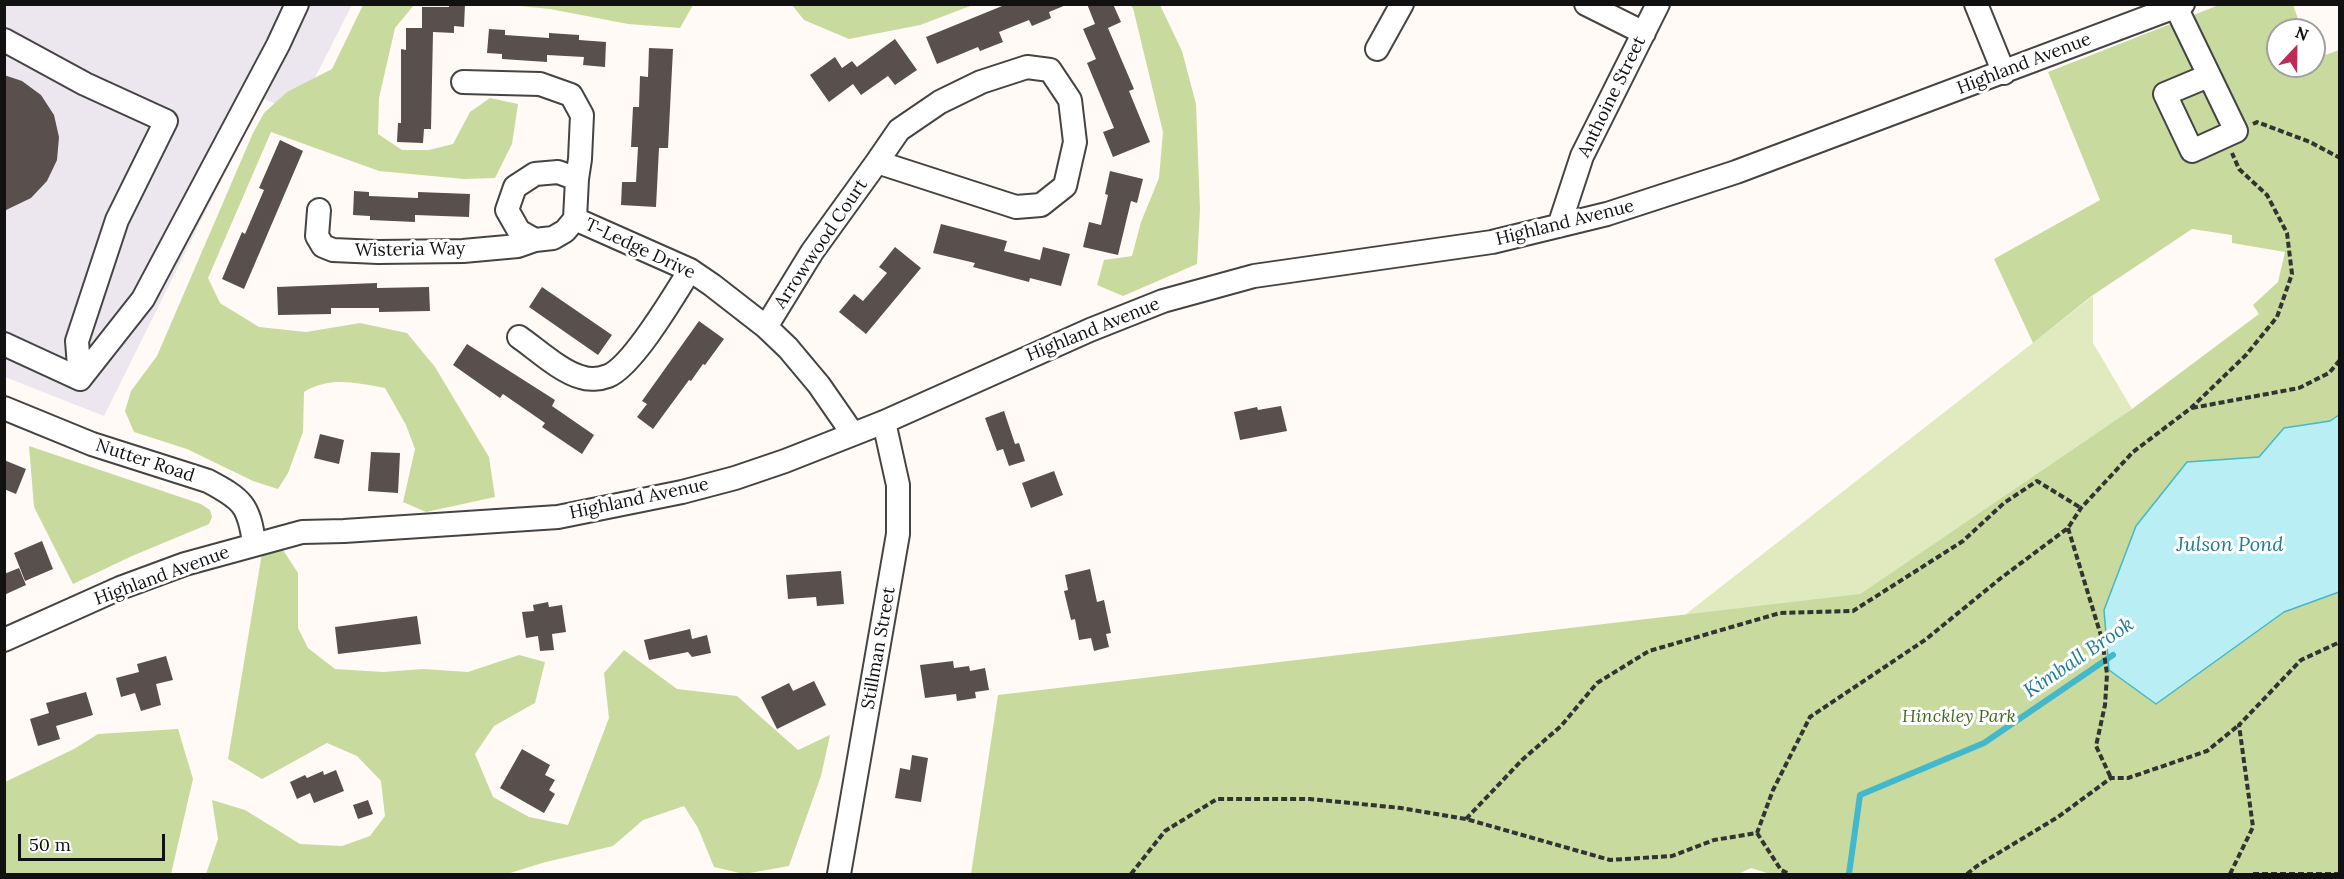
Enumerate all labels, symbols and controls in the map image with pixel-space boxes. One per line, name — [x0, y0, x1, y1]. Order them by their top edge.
north arrow — [2266, 18, 2326, 78]
text: N — [2293, 22, 2311, 45]
street label: Highland Avenue — [1954, 29, 2094, 99]
street label: Anthoine Street — [1573, 33, 1651, 161]
street label: Arrowwood Court — [770, 175, 872, 313]
street label: Highland Avenue — [1494, 195, 1636, 251]
street label: T-Ledge Drive — [581, 214, 699, 284]
street label: Wisteria Way — [355, 238, 465, 262]
street label: Highland Avenue — [1023, 293, 1163, 367]
street label: Nutter Road — [93, 435, 197, 487]
street label: Highland Avenue — [567, 474, 711, 524]
water label: Julson Pond — [2177, 533, 2283, 557]
street label: Highland Avenue — [92, 542, 232, 610]
street label: Stillman Street — [858, 585, 900, 711]
water label: Kimball Brook — [2020, 612, 2138, 704]
park label: Hinckley Park — [1902, 706, 2016, 728]
scale bar — [21, 822, 168, 860]
text: 50 m — [29, 833, 71, 856]

